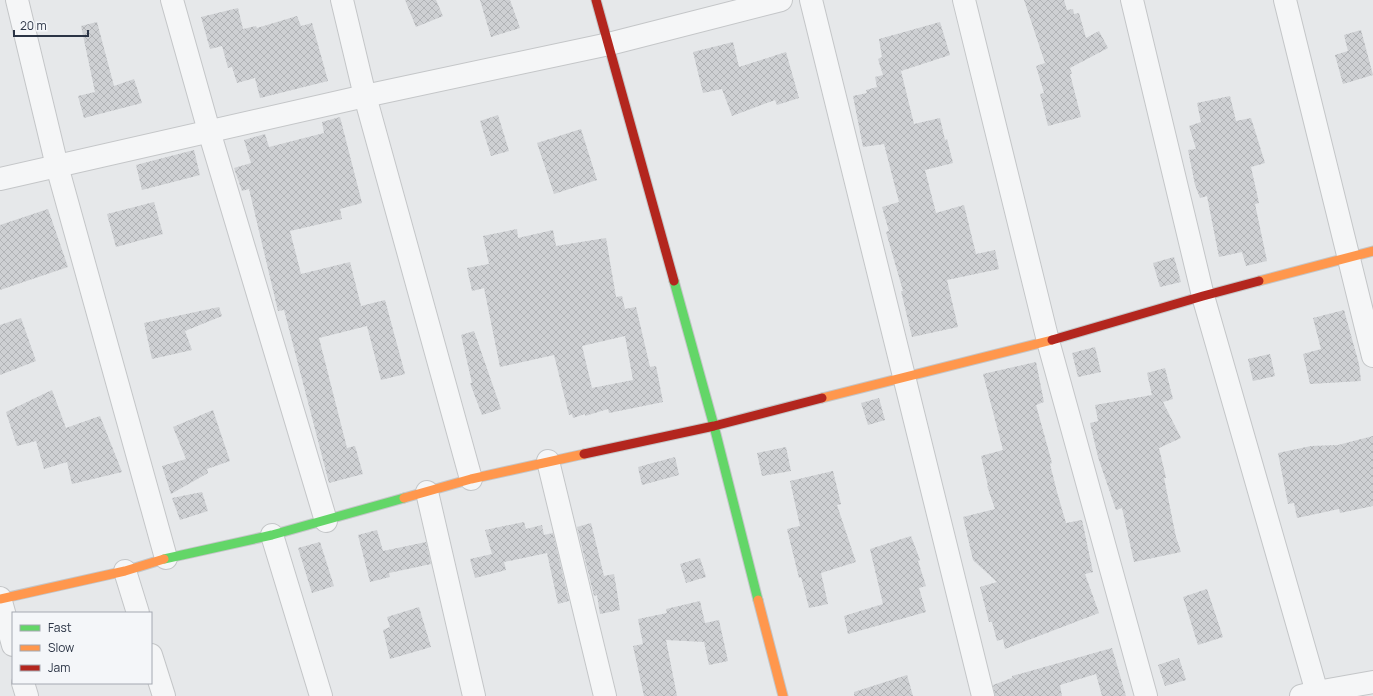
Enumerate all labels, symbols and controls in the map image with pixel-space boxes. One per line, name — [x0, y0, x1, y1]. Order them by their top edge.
scale bar — [14, 12, 88, 38]
text: 20 m — [20, 17, 47, 34]
legend — [12, 612, 152, 684]
text: Fast — [48, 619, 72, 636]
text: Slow — [48, 639, 74, 656]
text: Jam — [48, 659, 70, 676]

